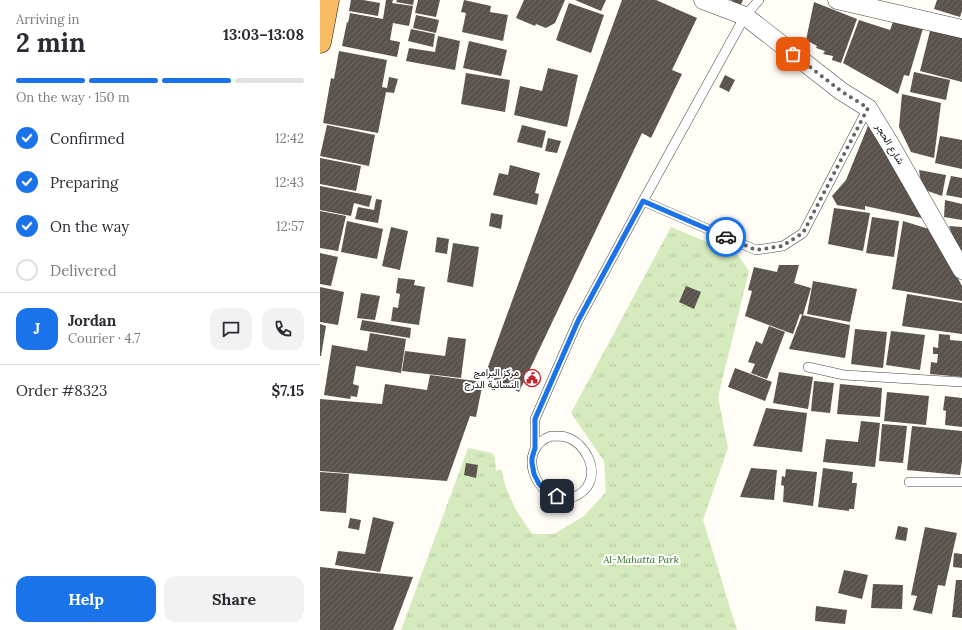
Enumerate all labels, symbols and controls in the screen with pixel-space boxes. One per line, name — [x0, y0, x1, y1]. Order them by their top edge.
text: Arriving in — [16, 11, 79, 28]
text: 13:03–13:08 — [223, 25, 304, 44]
text: 2 min — [16, 26, 86, 59]
pin — [776, 37, 810, 71]
icon: bag — [782, 43, 804, 65]
text: On the way · 150 m — [16, 89, 130, 106]
street label: شارع الحجر — [872, 120, 907, 167]
icon: check — [16, 127, 38, 149]
text: Confirmed — [50, 129, 125, 148]
text: 12:42 — [275, 130, 304, 147]
icon: check — [16, 171, 38, 193]
text: Preparing — [50, 173, 118, 192]
text: 12:43 — [275, 174, 304, 191]
icon: check — [16, 215, 38, 237]
text: On the way — [50, 217, 129, 236]
courier — [706, 217, 746, 257]
text: 12:57 — [276, 218, 304, 235]
icon: car — [715, 226, 737, 248]
text: Delivered — [50, 261, 117, 280]
button: chat — [210, 308, 252, 350]
button: phone — [262, 308, 304, 350]
text: Jordan — [68, 311, 116, 330]
text: J — [34, 319, 40, 338]
text: Courier · 4.7 — [68, 330, 140, 347]
place label: مركز البرامج النسائية الدرج — [464, 366, 519, 391]
public building icon: مركز البرامج النسائية الدرج — [522, 368, 542, 388]
text: Order #8323 — [16, 381, 107, 400]
text: $7.15 — [271, 381, 304, 400]
pin — [540, 479, 574, 513]
icon: home — [546, 485, 568, 507]
park label: Al-Mahatta Park — [602, 553, 679, 566]
button: Help — [16, 576, 156, 622]
button: Share — [164, 576, 304, 622]

